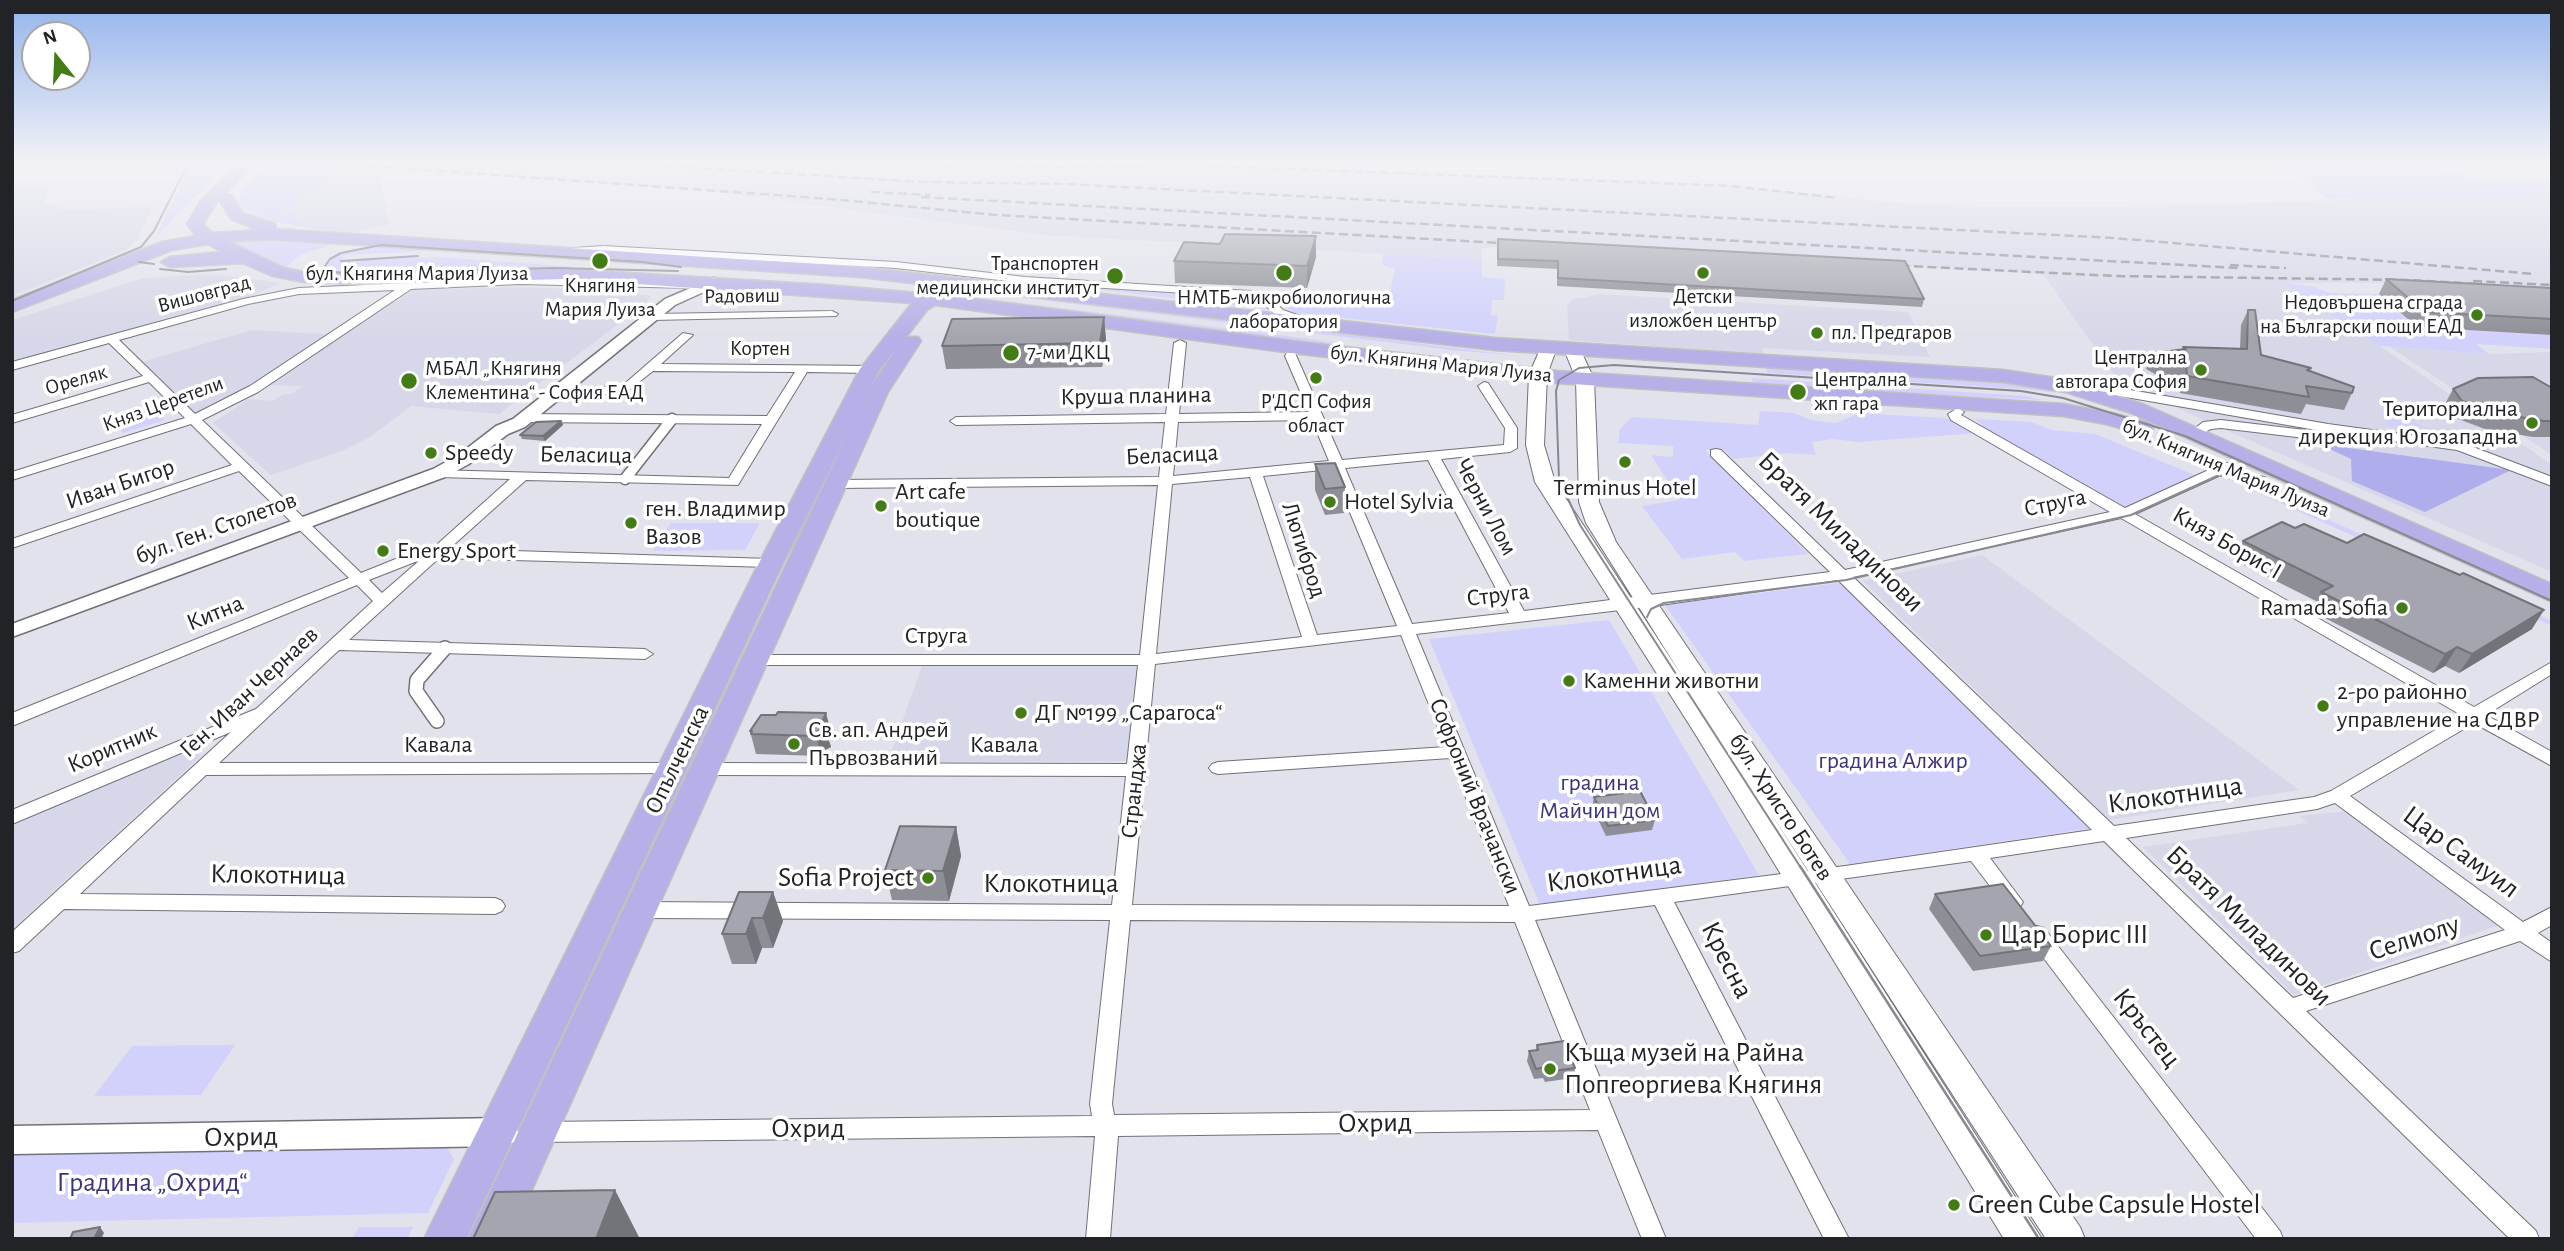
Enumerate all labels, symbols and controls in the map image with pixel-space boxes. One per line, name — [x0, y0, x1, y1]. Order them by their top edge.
north arrow — [21, 21, 91, 91]
text: N — [41, 26, 59, 49]
marker: Княгиня Мария Луиза — [590, 251, 610, 271]
place label: Транспортен медицински институт — [916, 251, 1099, 301]
street label: бул. Княгиня Мария Луиза — [306, 261, 528, 287]
marker: НМТБ-микробиологична лаборатория — [1274, 263, 1294, 283]
marker: Детски изложбен център — [1695, 265, 1711, 281]
marker: Транспортен медицински институт — [1105, 266, 1125, 286]
street label: Вишовград — [155, 270, 253, 318]
place label: Княгиня Мария Луиза — [544, 273, 656, 323]
street label: Радовиш — [704, 283, 780, 309]
place label: Детски изложбен център — [1629, 284, 1777, 334]
place label: НМТБ-микробиологична лаборатория — [1177, 285, 1391, 335]
place label: Недовършена сграда на Български пощи ЕАД — [2260, 290, 2463, 340]
marker: Недовършена сграда на Български пощи ЕАД — [2469, 307, 2485, 323]
place label: пл. Предгаров — [1831, 320, 1952, 346]
marker: пл. Предгаров — [1809, 325, 1825, 341]
street label: Кортен — [730, 336, 790, 362]
place label: 7-ми ДКЦ — [1027, 340, 1110, 366]
street label: бул. Княгиня Мария Луиза — [1329, 340, 1553, 388]
marker: 7-ми ДКЦ — [1001, 343, 1021, 363]
place label: Централна автогара София — [2055, 345, 2187, 395]
place label: МБАЛ „Княгиня Клементина“ - София ЕАД — [425, 356, 644, 406]
street label: Ореляк — [42, 359, 110, 401]
marker: Централна автогара София — [2193, 362, 2209, 378]
place label: Централна жп гара — [1814, 367, 1907, 417]
street label: Княз Церетели — [99, 370, 227, 438]
marker: Р'ДСП София област — [1308, 370, 1324, 386]
marker: МБАЛ „Княгиня Клементина“ - София ЕАД — [399, 371, 419, 391]
street label: Круша планина — [1060, 380, 1212, 412]
marker: Централна жп гара — [1788, 382, 1808, 402]
place label: Р'ДСП София област — [1260, 389, 1372, 439]
place label: Териториална дирекция Югозападна — [2299, 395, 2518, 451]
street label: бул. Княгиня Мария Луиза — [2118, 413, 2334, 523]
marker: Териториална дирекция Югозападна — [2524, 415, 2540, 431]
street label: Беласица — [1125, 438, 1219, 472]
place label: Speedy — [445, 439, 513, 467]
street label: Беласица — [539, 440, 633, 470]
street label: Братя Миладинови — [1751, 444, 1931, 620]
marker: Speedy — [423, 445, 439, 461]
street label: Иван Бигор — [62, 452, 178, 516]
street label: Черни Лом — [1448, 454, 1524, 560]
marker: Terminus Hotel — [1617, 454, 1633, 470]
place label: Terminus Hotel — [1553, 474, 1697, 502]
place label: Art cafe boutique — [895, 478, 980, 534]
street label: Струга — [2021, 482, 2089, 524]
street label: бул. Ген. Столетов — [132, 486, 300, 570]
place label: Hotel Sylvia — [1344, 488, 1454, 516]
marker: Hotel Sylvia — [1322, 494, 1338, 510]
place label: ген. Владимир Вазов — [645, 495, 786, 551]
marker: Art cafe boutique — [873, 498, 889, 514]
street label: Лютиброд — [1275, 499, 1333, 601]
street label: Княз Борис I — [2167, 500, 2287, 586]
marker: ген. Владимир Вазов — [623, 515, 639, 531]
place label: Energy Sport — [397, 537, 516, 565]
marker: Energy Sport — [375, 543, 391, 559]
street label: Струга — [1465, 577, 1531, 613]
street label: Китна — [182, 589, 248, 637]
place label: Ramada Sofia — [2260, 594, 2388, 622]
marker: Ramada Sofia — [2394, 600, 2410, 616]
street label: Ген. Иван Чернаев — [174, 620, 324, 764]
street label: Струга — [905, 622, 967, 650]
place label: Каменни животни — [1583, 667, 1760, 695]
marker: Каменни животни — [1561, 673, 1577, 689]
place label: 2-ро районно управление на СДВР — [2337, 678, 2540, 734]
street label: Софроний Врачански — [1423, 694, 1527, 898]
marker: 2-ро районно управление на СДВР — [2315, 698, 2331, 714]
place label: ДГ №199 „Сарагоса“ — [1035, 699, 1222, 727]
street label: Опълченска — [639, 701, 715, 819]
marker: ДГ №199 „Сарагоса“ — [1013, 705, 1029, 721]
street label: Коритник — [63, 716, 161, 780]
place label: Св. ап. Андрей Първозваний — [808, 716, 949, 772]
street label: бул. Христо Ботев — [1723, 728, 1839, 886]
street label: Кавала — [404, 731, 472, 759]
street label: Кавала — [970, 731, 1038, 759]
marker: Св. ап. Андрей Първозваний — [786, 736, 802, 752]
street label: Странджа — [1115, 742, 1153, 840]
park label: градина Алжир — [1818, 747, 1968, 775]
park label: градина Майчин дом — [1539, 769, 1661, 825]
street label: Клокотница — [2106, 769, 2244, 821]
street label: Цар Самуил — [2396, 798, 2526, 906]
street label: Братя Миладинови — [2159, 838, 2339, 1014]
street label: Клокотница — [1545, 848, 1683, 900]
street label: Клокотница — [210, 857, 346, 893]
place label: Sofia Project — [778, 861, 914, 895]
street label: Клокотница — [983, 867, 1119, 901]
marker: Sofia Project — [920, 870, 936, 886]
street label: Селиолу — [2364, 908, 2464, 968]
street label: Кресна — [1693, 916, 1761, 1004]
place label: Цар Борис III — [2000, 918, 2148, 952]
marker: Цар Борис III — [1978, 927, 1994, 943]
street label: Кръстец — [2105, 981, 2189, 1075]
place label: Къща музей на Райна Попгеоргиева Княгиня — [1564, 1036, 1822, 1102]
marker: Къща музей на Райна Попгеоргиева Княгиня — [1542, 1061, 1558, 1077]
street label: Охрид — [1338, 1106, 1412, 1140]
street label: Охрид — [771, 1112, 845, 1146]
street label: Охрид — [204, 1120, 278, 1154]
park label: Градина „Охрид“ — [56, 1166, 248, 1200]
place label: Green Cube Capsule Hostel — [1968, 1188, 2260, 1222]
marker: Green Cube Capsule Hostel — [1946, 1197, 1962, 1213]

